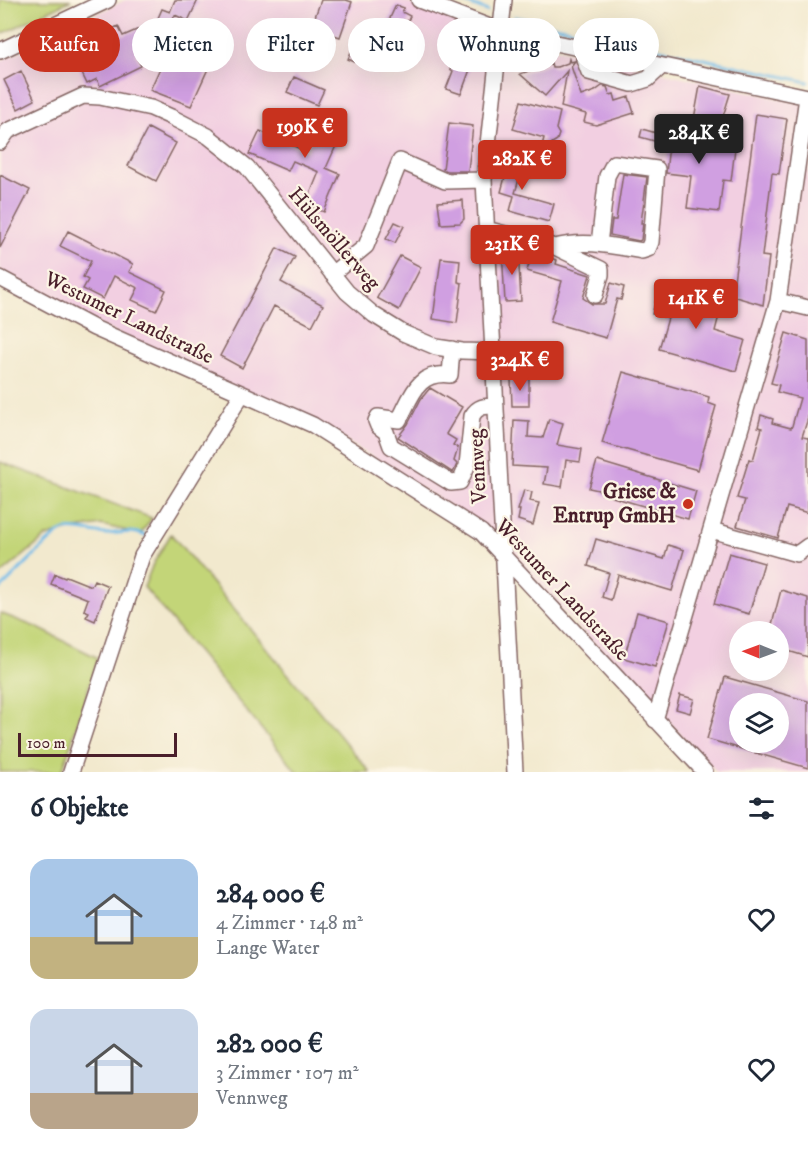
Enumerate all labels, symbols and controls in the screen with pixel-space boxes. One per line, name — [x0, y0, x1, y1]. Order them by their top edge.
chip: Kaufen — [18, 18, 120, 72]
chip: Mieten — [132, 18, 234, 72]
chip: Filter — [246, 18, 336, 72]
chip: Neu — [348, 18, 425, 72]
chip: Wohnung — [437, 18, 561, 72]
chip: Haus — [573, 18, 659, 72]
pin: 199K € — [256, 108, 354, 159]
pin: 284K € — [650, 114, 748, 165]
text: 199K € — [276, 115, 334, 140]
text: 284K € — [668, 121, 730, 146]
pin: 282K € — [473, 140, 571, 191]
text: 282K € — [492, 147, 552, 172]
street label: Hülsmöllerweg — [282, 182, 386, 296]
pin: 231K € — [463, 225, 561, 276]
text: 231K € — [485, 232, 539, 257]
street label: Westumer Landstraße — [39, 265, 218, 370]
pin: 141K € — [647, 279, 745, 330]
text: 141K € — [668, 286, 724, 311]
pin: 324K € — [471, 341, 569, 392]
text: 324K € — [491, 348, 549, 373]
street label: Vennweg — [463, 427, 493, 505]
place label: Griese & Entrup GmbH — [553, 479, 676, 529]
marker: Griese & Entrup GmbH — [681, 497, 695, 511]
street label: Westumer Landstraße — [489, 513, 635, 667]
north arrow — [729, 621, 789, 681]
map controls — [729, 621, 789, 753]
button: layers — [729, 693, 789, 753]
scale bar — [18, 730, 177, 758]
text: 100 m — [27, 733, 66, 753]
text: 6 Objekte — [30, 792, 129, 825]
icon: filters — [745, 792, 778, 825]
text: 284 000 € — [216, 878, 325, 911]
icon: home — [78, 883, 150, 955]
icon: heart — [745, 903, 778, 936]
text: 4 Zimmer · 148 m² — [216, 911, 363, 936]
text: Lange Water — [216, 936, 319, 961]
text: 282 000 € — [216, 1028, 323, 1061]
icon: home — [78, 1033, 150, 1105]
icon: heart — [745, 1053, 778, 1086]
text: 3 Zimmer · 107 m² — [216, 1061, 359, 1086]
text: Vennweg — [216, 1086, 287, 1111]

